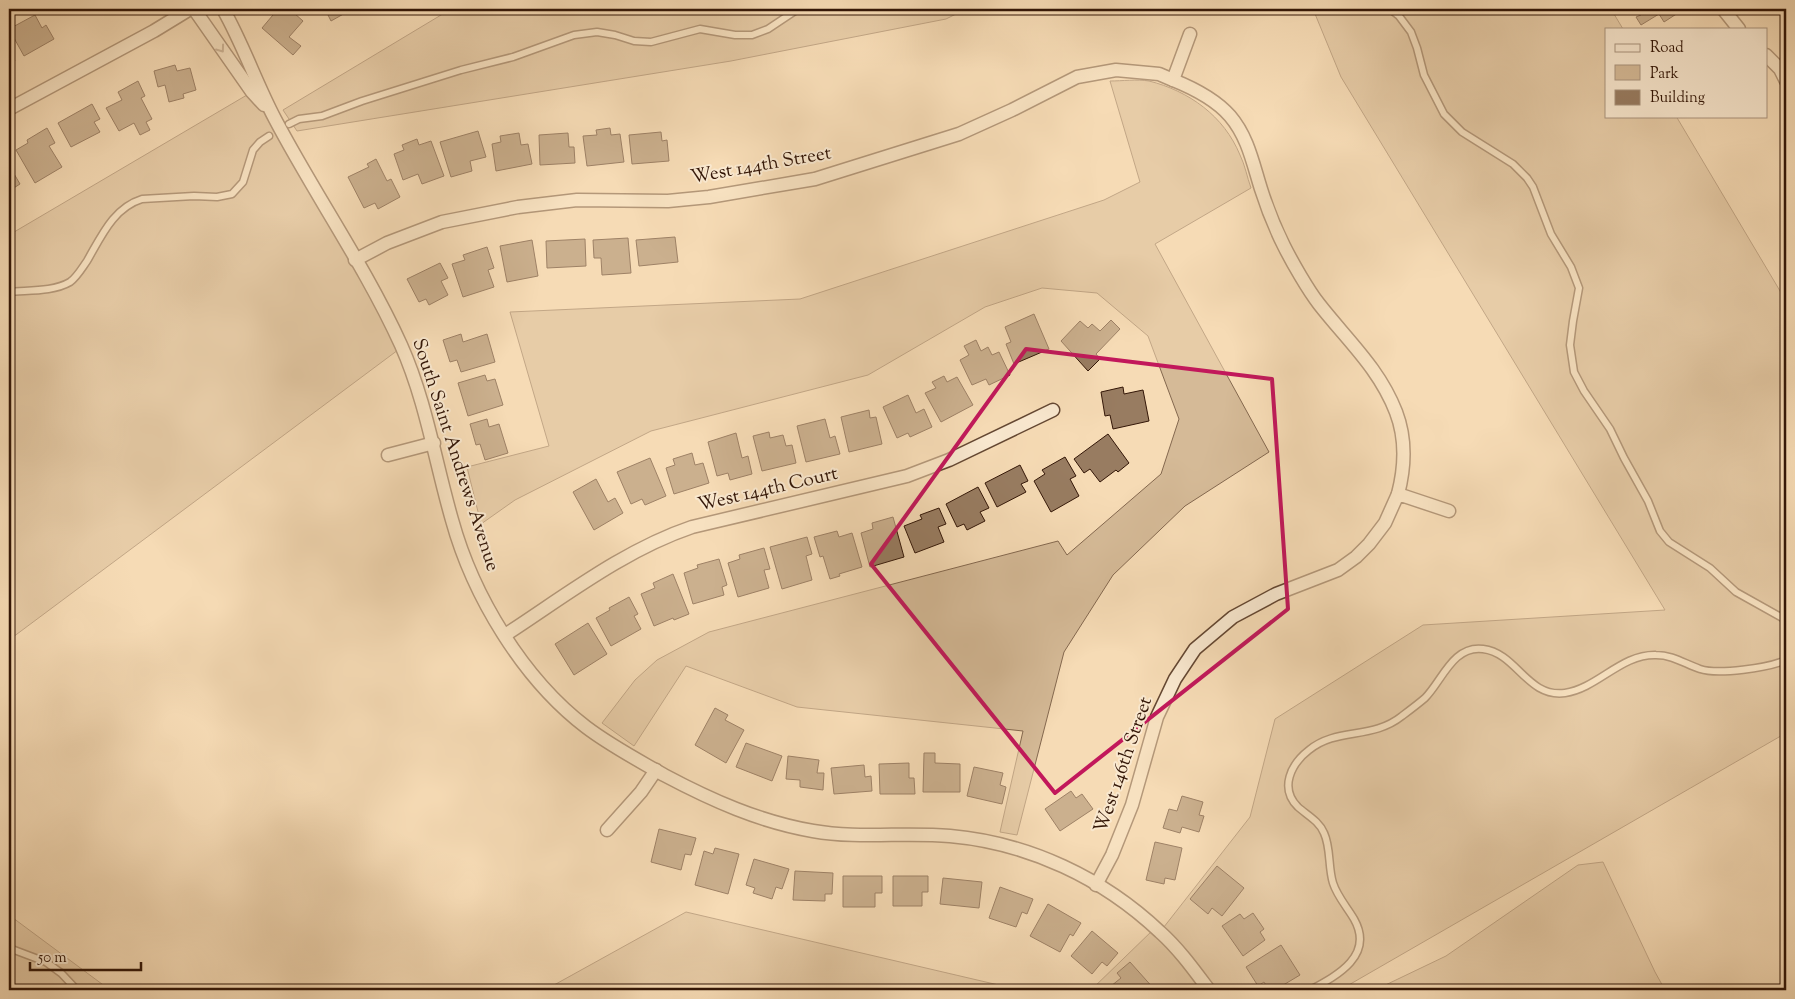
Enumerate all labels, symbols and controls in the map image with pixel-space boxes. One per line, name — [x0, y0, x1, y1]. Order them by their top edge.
legend — [1605, 28, 1768, 118]
text: Road — [1650, 38, 1684, 59]
one-way arrow — [215, 43, 224, 53]
text: Park — [1650, 64, 1679, 85]
text: Building — [1650, 88, 1705, 109]
street label: West 144th Street — [689, 140, 834, 192]
street label: South Saint Andrews Avenue — [405, 335, 505, 575]
street label: West 144th Court — [695, 461, 841, 519]
street label: West 146th Street — [1088, 693, 1160, 837]
scale bar — [30, 939, 141, 971]
text: 50 m — [37, 948, 67, 969]

